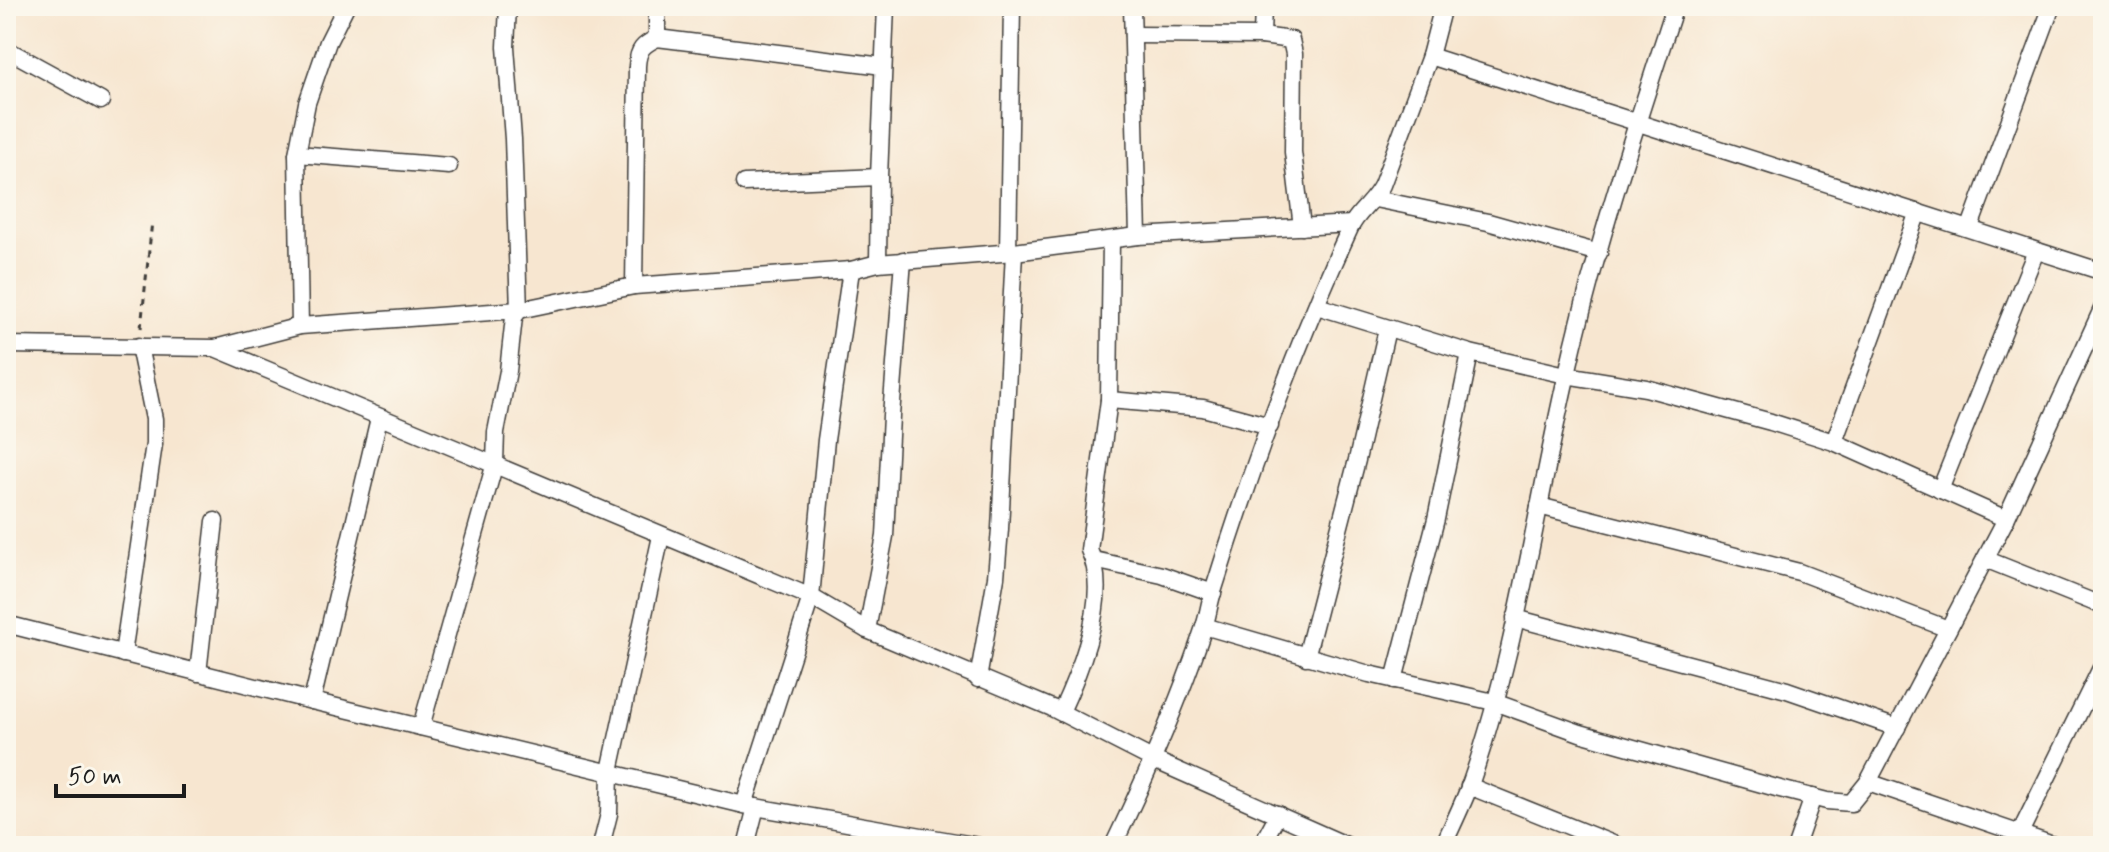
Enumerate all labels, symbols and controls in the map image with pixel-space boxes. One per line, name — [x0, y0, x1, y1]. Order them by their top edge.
scale bar — [56, 748, 184, 798]
text: 50 m — [68, 762, 122, 793]

